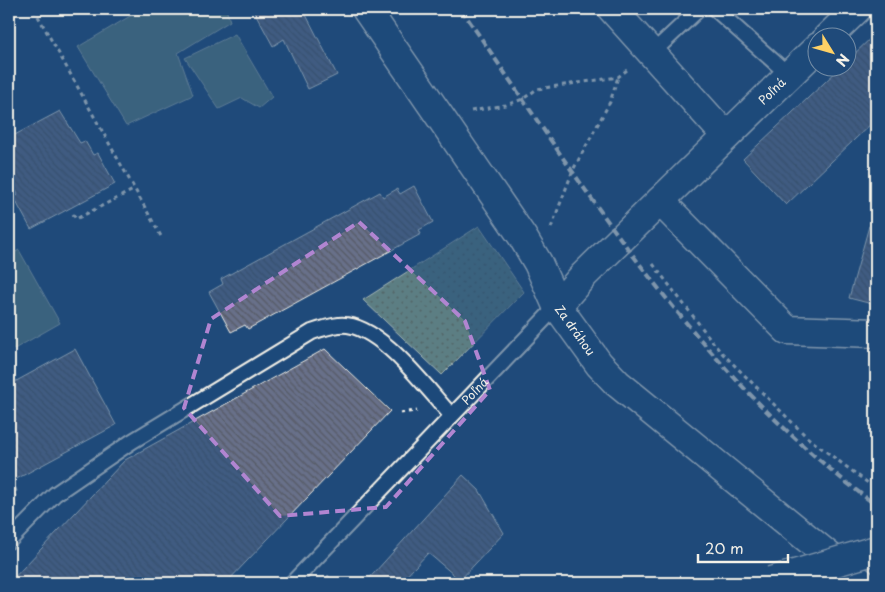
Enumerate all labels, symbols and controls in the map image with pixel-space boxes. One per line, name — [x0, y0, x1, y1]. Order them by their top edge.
north arrow — [808, 28, 858, 78]
text: N — [831, 49, 855, 71]
street label: Poľná — [754, 73, 790, 108]
street label: Za dráhou — [551, 301, 600, 359]
street label: Poľná — [457, 373, 492, 409]
scale bar — [698, 532, 788, 564]
text: 20 m — [705, 536, 744, 559]

